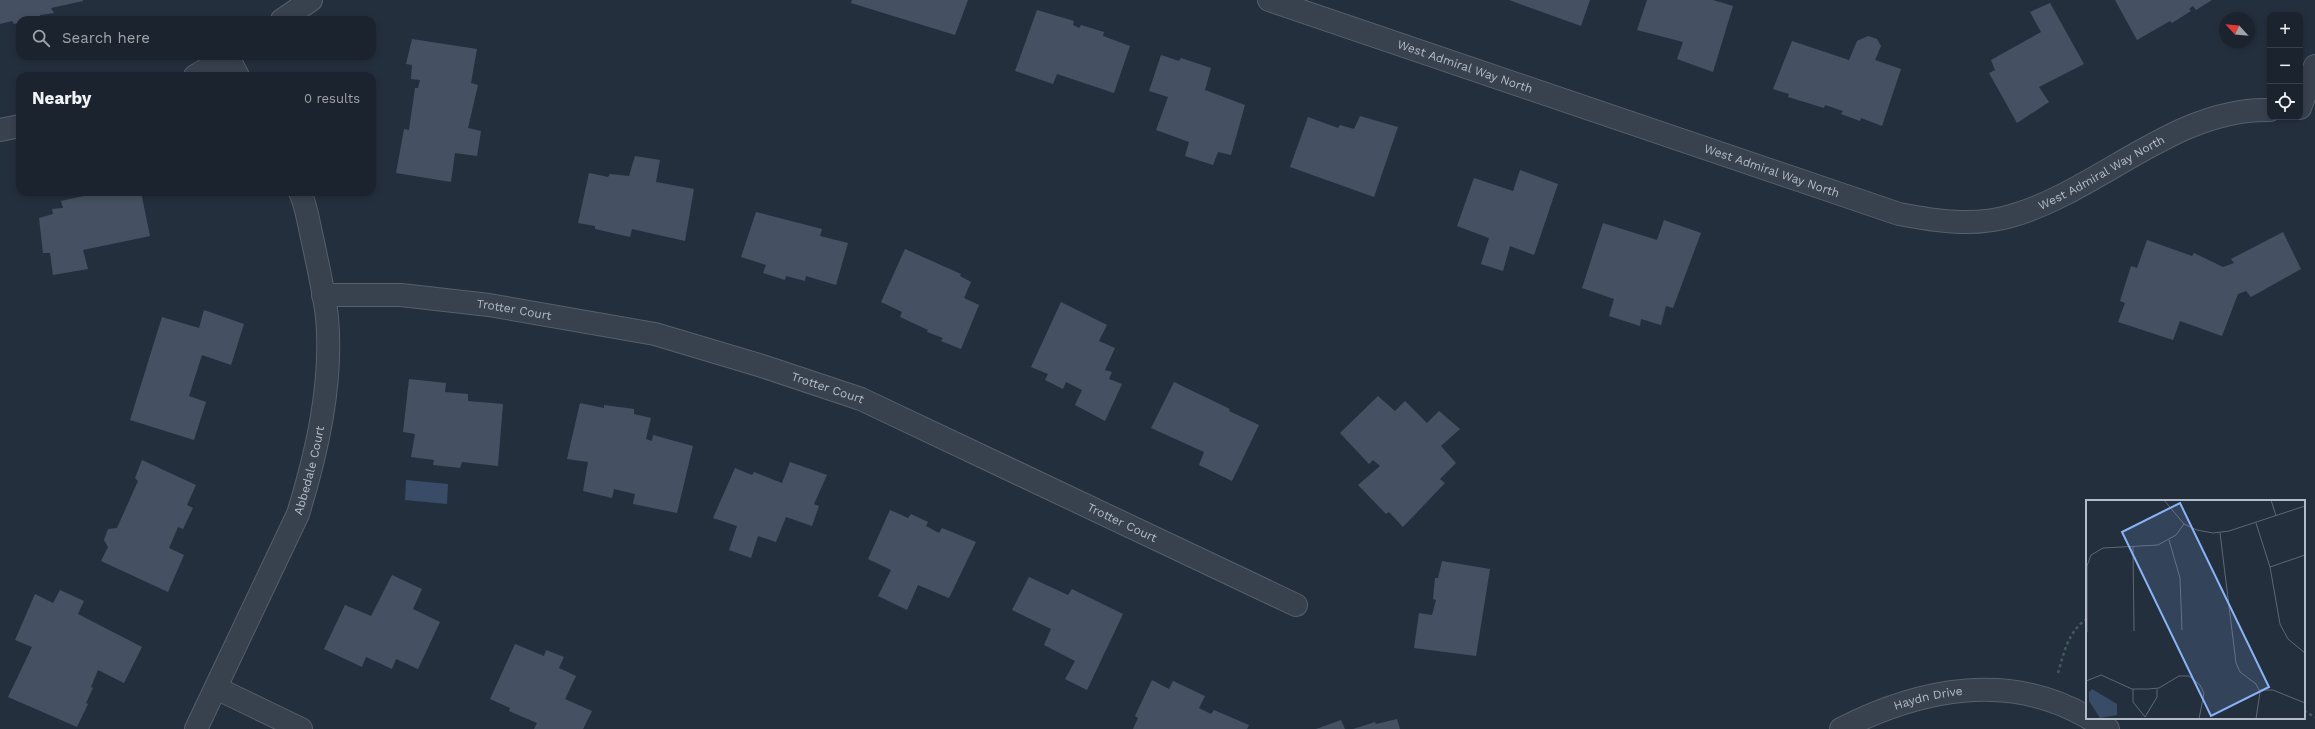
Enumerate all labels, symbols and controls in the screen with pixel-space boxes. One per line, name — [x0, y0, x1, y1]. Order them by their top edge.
north arrow — [2219, 12, 2255, 48]
map controls — [2267, 12, 2303, 120]
button: + — [2267, 12, 2303, 48]
search box — [16, 16, 376, 60]
icon: search — [30, 27, 52, 49]
text: Search here — [62, 29, 150, 47]
street label: West Admiral Way North — [1395, 37, 1535, 96]
button: − — [2267, 48, 2303, 84]
button: locate — [2267, 84, 2303, 120]
text: Nearby — [32, 88, 91, 108]
text: 0 results — [304, 91, 360, 106]
street label: West Admiral Way North — [2036, 132, 2167, 213]
street label: West Admiral Way North — [1702, 141, 1841, 200]
street label: Trotter Court — [476, 297, 552, 323]
street label: Trotter Court — [790, 369, 866, 406]
street label: Abbedale Court — [291, 425, 327, 517]
street label: Trotter Court — [1085, 500, 1159, 545]
inset map — [2086, 500, 2305, 719]
street label: Haydn Drive — [1892, 684, 1963, 713]

